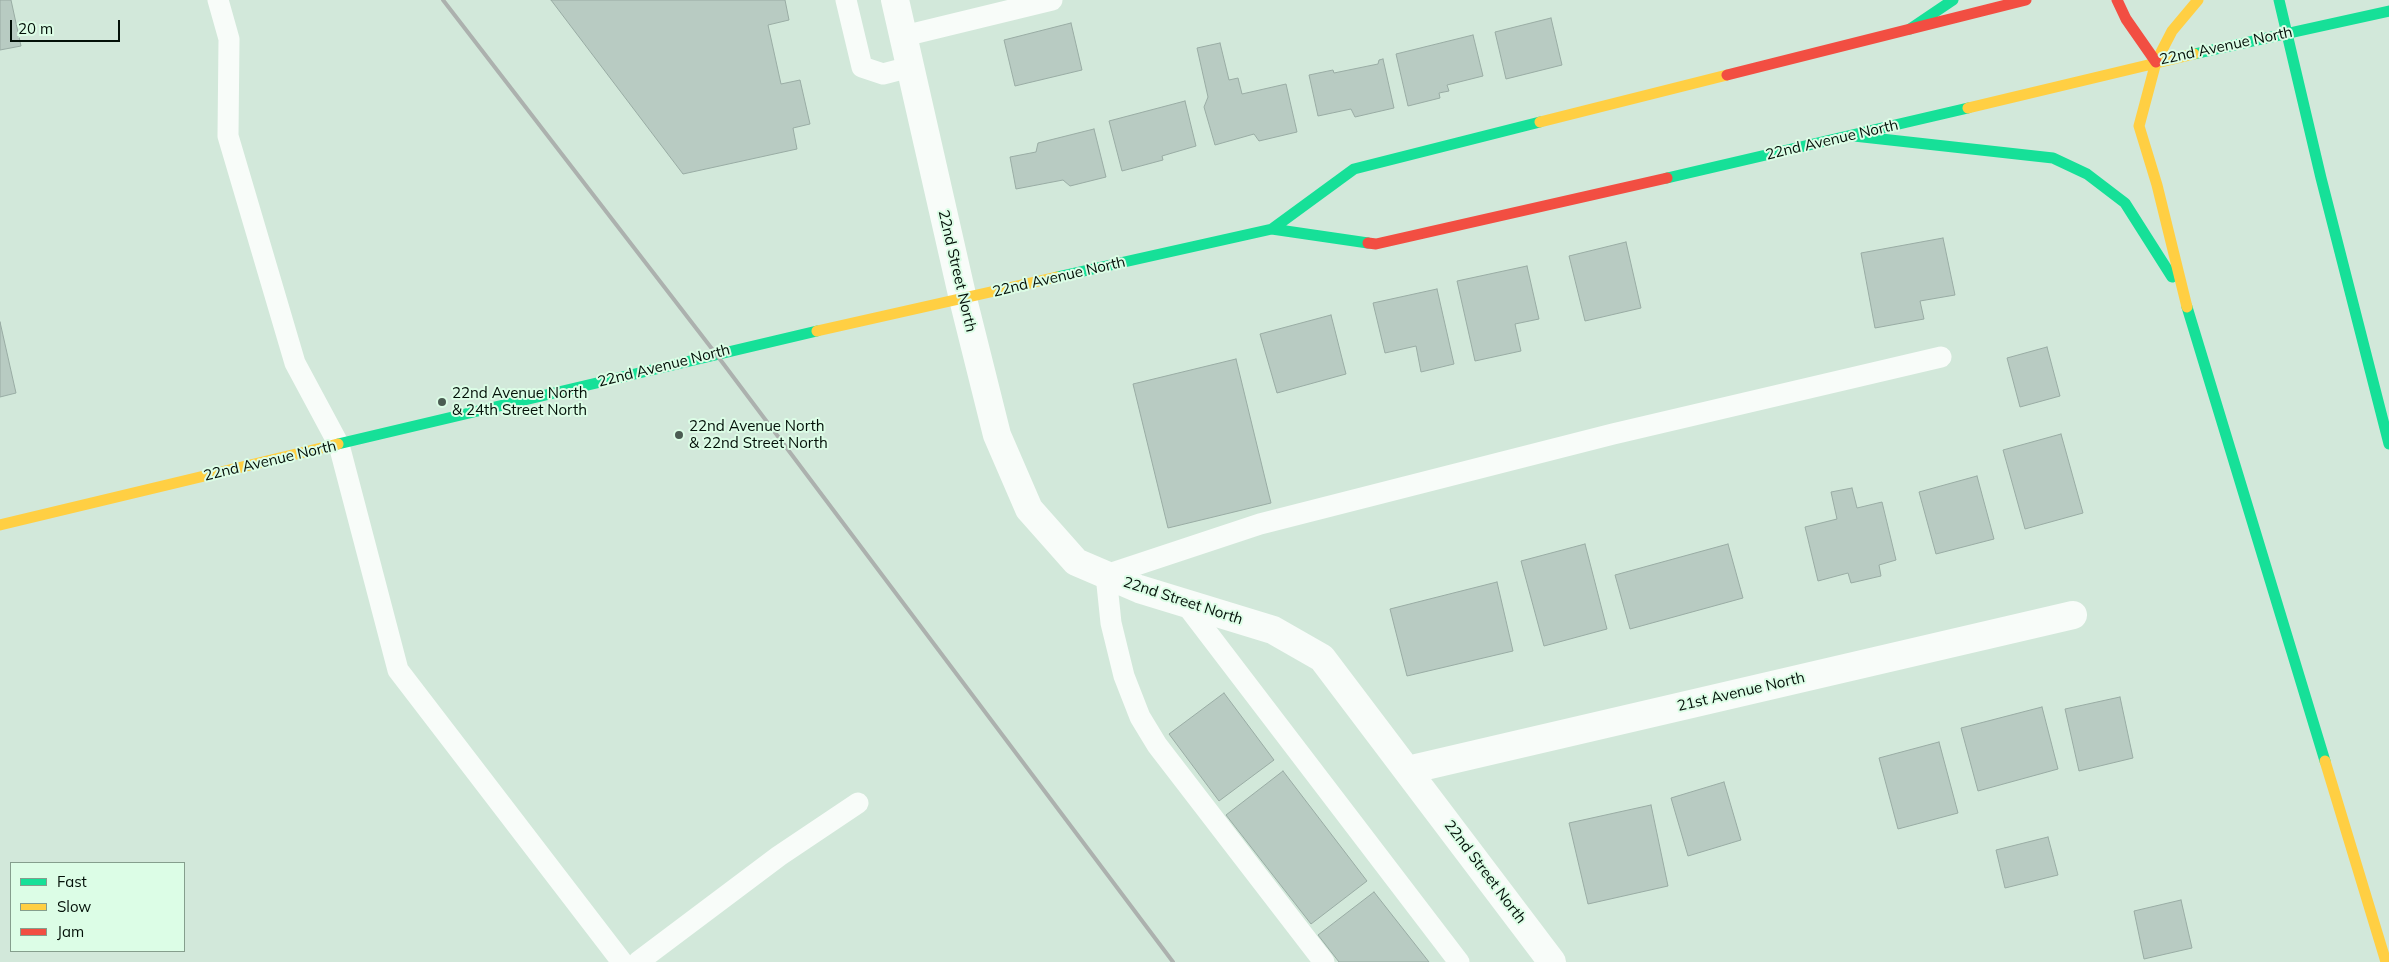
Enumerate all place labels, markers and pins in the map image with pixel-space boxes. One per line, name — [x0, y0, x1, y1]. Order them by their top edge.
place label: 22nd Avenue North & 24th Street North — [452, 384, 588, 419]
marker: 22nd Avenue North & 24th Street North — [436, 396, 448, 408]
place label: 22nd Avenue North & 22nd Street North — [689, 417, 828, 452]
marker: 22nd Avenue North & 22nd Street North — [673, 429, 685, 441]

